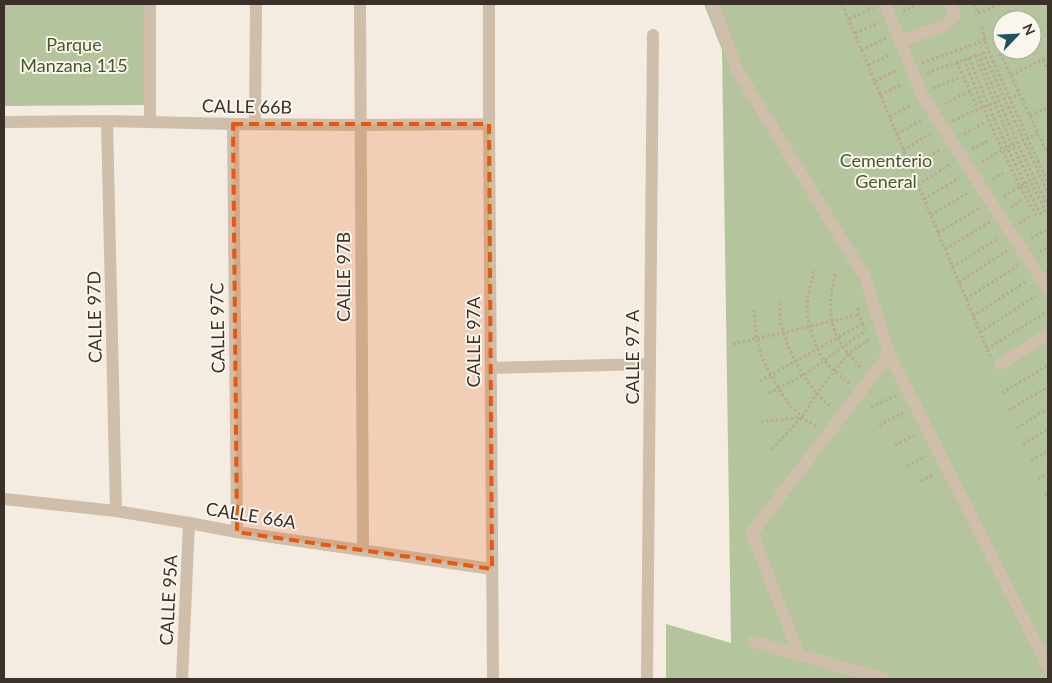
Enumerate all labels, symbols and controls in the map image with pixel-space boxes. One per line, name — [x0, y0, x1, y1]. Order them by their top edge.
north arrow — [992, 10, 1042, 60]
text: N — [1019, 21, 1039, 38]
park label: Parque Manzana 115 — [20, 33, 128, 76]
street label: CALLE 66B — [202, 94, 292, 118]
park label: Cementerio General — [840, 149, 932, 192]
street label: CALLE 97B — [332, 232, 354, 322]
street label: CALLE 97D — [82, 271, 106, 363]
street label: CALLE 97C — [205, 283, 229, 373]
street label: CALLE 97A — [462, 296, 484, 387]
street label: CALLE 97 A — [621, 309, 643, 404]
street label: CALLE 66A — [204, 497, 298, 533]
street label: CALLE 95A — [155, 553, 181, 646]

